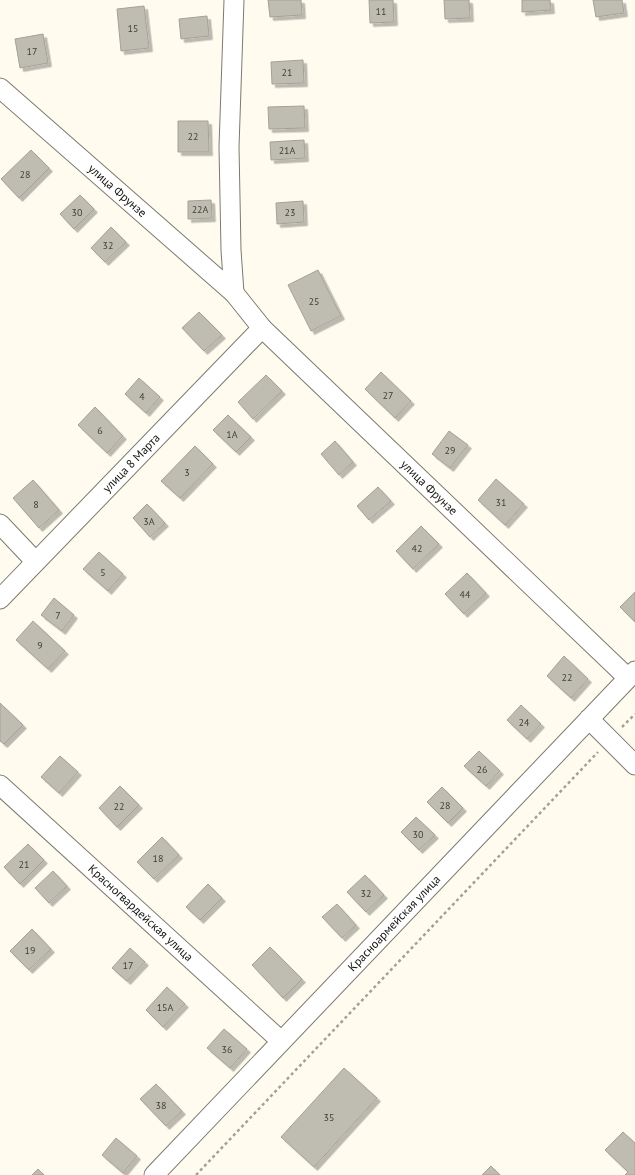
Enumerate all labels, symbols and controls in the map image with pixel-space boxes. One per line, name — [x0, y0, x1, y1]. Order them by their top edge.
house number: 11 — [376, 5, 386, 18]
house number: 15 — [128, 22, 138, 35]
house number: 17 — [27, 45, 37, 58]
house number: 21 — [282, 66, 292, 79]
house number: 22 — [188, 130, 198, 143]
house number: 21А — [279, 144, 296, 157]
street label: улица Фрунзе — [85, 161, 150, 220]
house number: 28 — [20, 168, 30, 181]
house number: 22А — [192, 203, 209, 216]
house number: 30 — [72, 206, 83, 219]
house number: 23 — [285, 206, 295, 219]
house number: 32 — [103, 239, 113, 252]
house number: 25 — [309, 295, 319, 308]
house number: 27 — [383, 389, 393, 402]
house number: 4 — [139, 390, 145, 403]
house number: 6 — [97, 424, 103, 437]
house number: 1А — [226, 428, 238, 441]
street label: улица 8 Марта — [99, 430, 163, 495]
house number: 29 — [445, 444, 455, 457]
street label: улица Фрунзе — [398, 457, 461, 518]
house number: 3 — [184, 466, 190, 479]
house number: 31 — [496, 496, 506, 509]
house number: 8 — [33, 498, 39, 511]
house number: 3А — [143, 515, 155, 528]
house number: 42 — [412, 542, 422, 555]
house number: 5 — [100, 566, 106, 579]
house number: 44 — [460, 588, 471, 601]
house number: 7 — [55, 609, 61, 622]
house number: 9 — [37, 639, 43, 652]
house number: 22 — [562, 671, 572, 684]
house number: 24 — [519, 716, 530, 729]
house number: 26 — [477, 763, 487, 776]
house number: 28 — [440, 799, 450, 812]
house number: 22 — [114, 800, 124, 813]
house number: 30 — [413, 828, 424, 841]
house number: 18 — [153, 852, 163, 865]
house number: 21 — [19, 858, 29, 871]
street label: Красногвардейская улица — [85, 861, 196, 964]
street label: Красноармейская улица — [344, 872, 443, 974]
house number: 32 — [361, 887, 371, 900]
house number: 19 — [25, 944, 35, 957]
house number: 17 — [123, 959, 133, 972]
house number: 15А — [157, 1001, 174, 1014]
house number: 36 — [222, 1043, 232, 1056]
house number: 38 — [156, 1099, 166, 1112]
house number: 35 — [324, 1111, 334, 1124]

